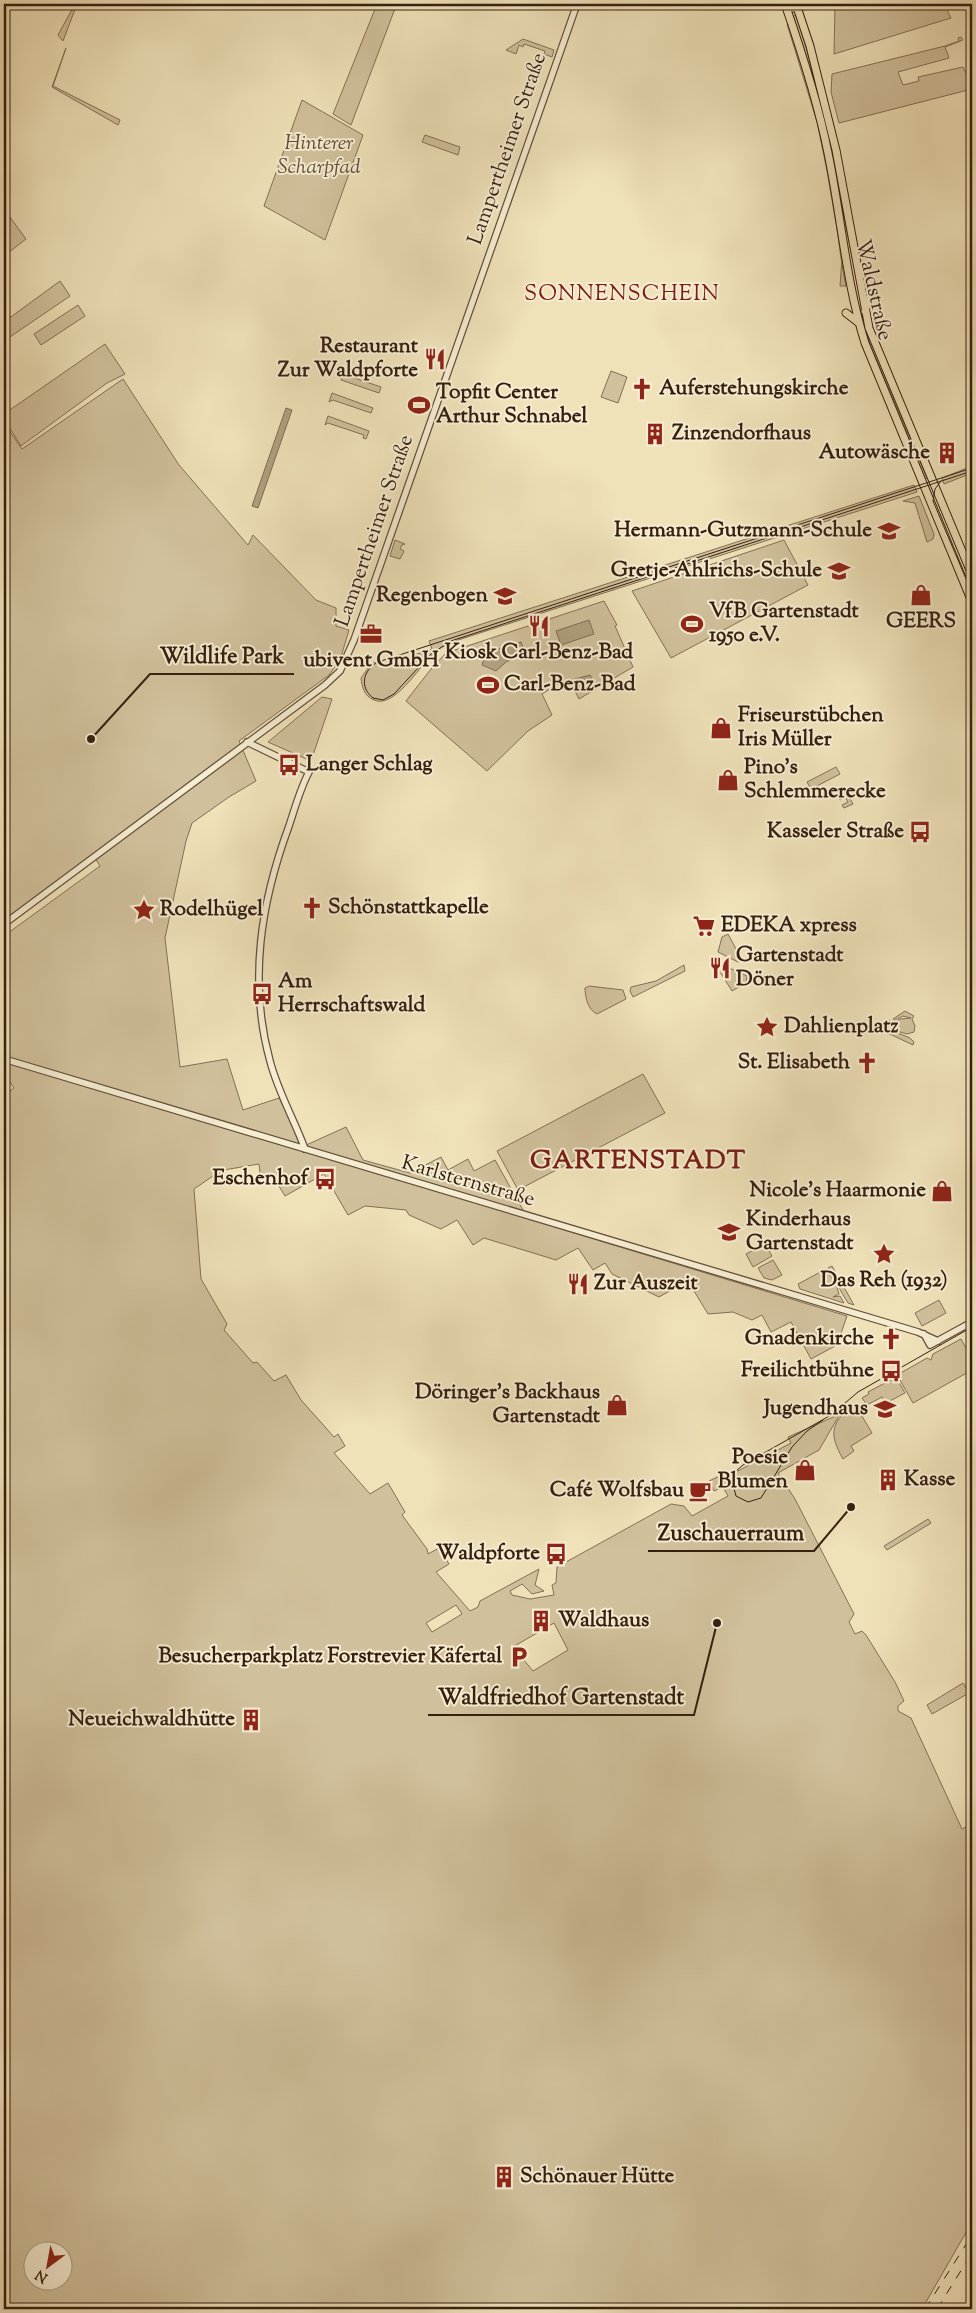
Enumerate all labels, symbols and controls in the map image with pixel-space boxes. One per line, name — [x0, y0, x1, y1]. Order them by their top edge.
street label: Lampertheimer Straße — [461, 49, 555, 249]
park label: Hinterer Scharpfad — [277, 129, 361, 183]
street label: Waldstraße — [847, 236, 899, 344]
district label: SONNENSCHEIN — [524, 279, 720, 311]
place label: Restaurant Zur Waldpforte — [278, 332, 419, 386]
restaurant icon: Restaurant Zur Waldpforte — [422, 346, 448, 372]
place label: Auferstehungskirche — [659, 374, 849, 404]
church icon: Auferstehungskirche — [629, 376, 655, 402]
place label: Topfit Center Arthur Schnabel — [436, 378, 588, 432]
sports icon: Topfit Center Arthur Schnabel — [406, 392, 432, 418]
place label: Zinzendorfhaus — [672, 419, 811, 449]
building icon: Zinzendorfhaus — [642, 421, 668, 447]
street label: Lampertheimer Straße — [328, 431, 422, 631]
place label: Autowäsche — [819, 438, 930, 468]
building icon: Autowäsche — [934, 440, 960, 466]
place label: Hermann-Gutzmann-Schule — [614, 516, 872, 546]
school or university icon: Hermann-Gutzmann-Schule — [876, 518, 902, 544]
place label: Gretje-Ahlrichs-Schule — [611, 556, 822, 586]
school or university icon: Gretje-Ahlrichs-Schule — [826, 558, 852, 584]
place label: Regenbogen — [376, 581, 489, 611]
shop icon: GEERS — [908, 582, 934, 608]
school or university icon: Regenbogen — [492, 583, 518, 609]
place label: VfB Gartenstadt 1950 e.V. — [709, 597, 860, 651]
place label: GEERS — [886, 607, 956, 637]
sports icon: VfB Gartenstadt 1950 e.V. — [679, 611, 705, 637]
restaurant icon: Kiosk Carl-Benz-Bad — [526, 613, 552, 639]
office icon: ubivent GmbH — [358, 621, 384, 647]
callout: Wildlife Park — [150, 637, 294, 674]
place label: Kiosk Carl-Benz-Bad — [445, 638, 633, 668]
text: Wildlife Park — [160, 642, 284, 674]
place label: ubivent GmbH — [303, 646, 439, 676]
place label: Carl-Benz-Bad — [504, 670, 636, 700]
sports icon: Carl-Benz-Bad — [475, 672, 501, 698]
place label: Friseurstübchen Iris Müller — [738, 701, 884, 755]
shop icon: Friseurstübchen Iris Müller — [708, 715, 734, 741]
place label: Langer Schlag — [306, 750, 433, 780]
bus stop icon: Langer Schlag — [276, 752, 302, 778]
place label: Pino's Schlemmerecke — [744, 753, 886, 807]
shop icon: Pino's Schlemmerecke — [715, 767, 741, 793]
place label: Kasseler Straße — [767, 817, 904, 847]
bus stop icon: Kasseler Straße — [907, 819, 933, 845]
place label: Schönstattkapelle — [328, 893, 489, 923]
place label: Rodelhügel — [160, 895, 263, 925]
church icon: Schönstattkapelle — [299, 895, 325, 921]
place icon: Rodelhügel — [131, 897, 157, 923]
place label: EDEKA xpress — [721, 911, 857, 941]
supermarket icon: EDEKA xpress — [691, 913, 717, 939]
place label: Gartenstadt Döner — [736, 941, 844, 995]
restaurant icon: Gartenstadt Döner — [707, 955, 733, 981]
place label: Am Herrschaftswald — [278, 967, 426, 1021]
bus stop icon: Am Herrschaftswald — [249, 981, 275, 1007]
place label: Dahlienplatz — [784, 1012, 898, 1042]
place icon: Dahlienplatz — [754, 1014, 780, 1040]
place label: St. Elisabeth — [738, 1048, 851, 1078]
church icon: St. Elisabeth — [854, 1050, 880, 1076]
district label: GARTENSTADT — [530, 1143, 746, 1180]
street label: Karlsternstraße — [398, 1149, 538, 1215]
place label: Eschenhof — [213, 1164, 310, 1194]
bus stop icon: Eschenhof — [312, 1166, 338, 1192]
place label: Nicole's Haarmonie — [750, 1176, 926, 1206]
shop icon: Nicole's Haarmonie — [929, 1178, 955, 1204]
place label: Kinderhaus Gartenstadt — [746, 1205, 854, 1259]
school or university icon: Kinderhaus Gartenstadt — [716, 1219, 742, 1245]
place icon: Das Reh (1932) — [871, 1241, 897, 1267]
place label: Das Reh (1932) — [820, 1266, 948, 1296]
place label: Zur Auszeit — [594, 1269, 699, 1299]
restaurant icon: Zur Auszeit — [565, 1271, 591, 1297]
place label: Gnadenkirche — [745, 1324, 874, 1354]
church icon: Gnadenkirche — [878, 1326, 904, 1352]
place label: Freilichtbühne — [741, 1356, 874, 1386]
bus stop icon: Freilichtbühne — [878, 1358, 904, 1384]
place label: Döringer's Backhaus Gartenstadt — [415, 1378, 601, 1432]
shop icon: Döringer's Backhaus Gartenstadt — [604, 1392, 630, 1418]
place label: Jugendhaus — [762, 1394, 868, 1424]
school or university icon: Jugendhaus — [872, 1396, 898, 1422]
place label: Poesie Blumen — [718, 1443, 789, 1497]
shop icon: Poesie Blumen — [792, 1457, 818, 1483]
place label: Kasse — [904, 1465, 955, 1495]
building icon: Kasse — [875, 1467, 901, 1493]
place label: Café Wolfsbau — [550, 1476, 685, 1506]
cafe icon: Café Wolfsbau — [687, 1478, 713, 1504]
callout: Zuschauerraum — [648, 1514, 814, 1551]
text: Zuschauerraum — [658, 1519, 805, 1551]
place label: Waldpforte — [436, 1539, 540, 1569]
bus stop icon: Waldpforte — [543, 1541, 569, 1567]
place label: Waldhaus — [558, 1606, 649, 1636]
building icon: Waldhaus — [528, 1608, 554, 1634]
place label: Besucherparkplatz Forstrevier Käfertal — [158, 1642, 502, 1672]
parking icon: Besucherparkplatz Forstrevier Käfertal — [506, 1644, 532, 1670]
callout: Waldfriedhof Gartenstadt — [428, 1678, 694, 1715]
text: Waldfriedhof Gartenstadt — [438, 1683, 684, 1715]
place label: Neueichwaldhütte — [68, 1705, 235, 1735]
building icon: Neueichwaldhütte — [238, 1707, 264, 1733]
place label: Schönauer Hütte — [520, 2162, 675, 2192]
building icon: Schönauer Hütte — [491, 2164, 517, 2190]
north arrow — [22, 2240, 72, 2290]
text: N — [32, 2264, 52, 2287]

